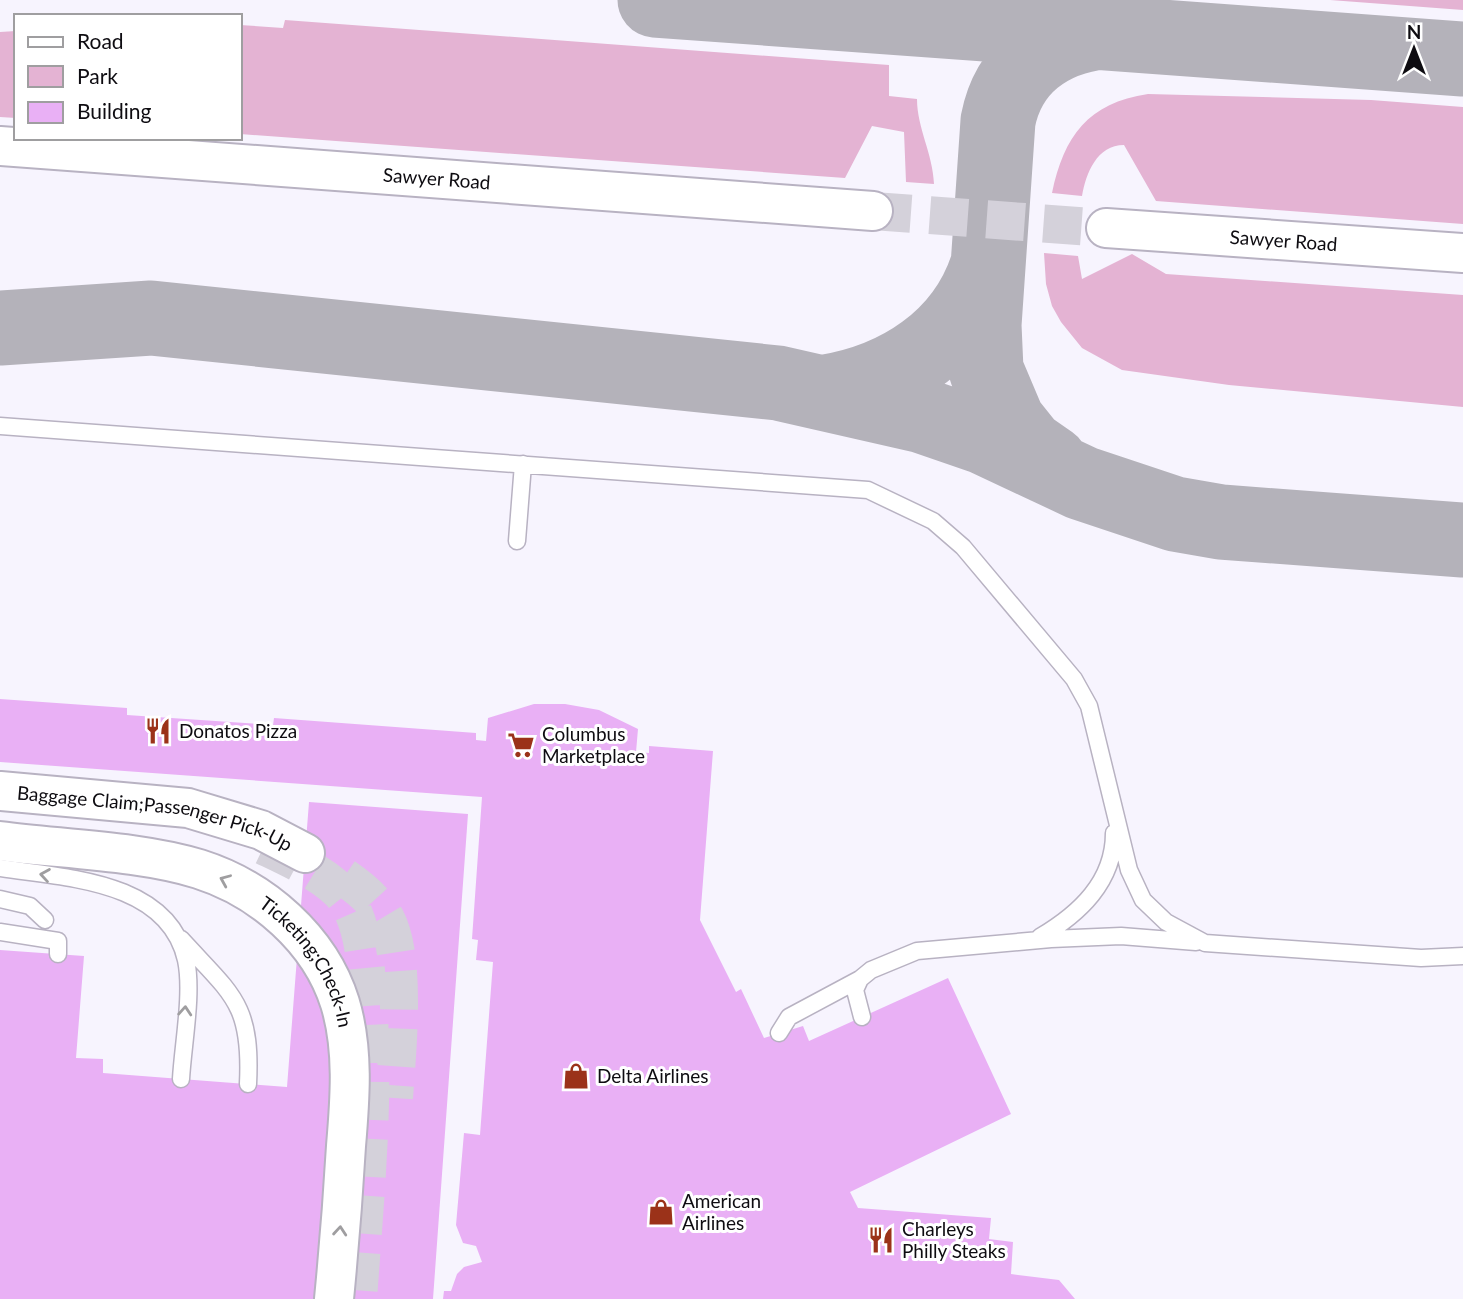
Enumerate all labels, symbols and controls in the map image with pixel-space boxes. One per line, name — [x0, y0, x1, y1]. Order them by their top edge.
legend — [14, 14, 242, 140]
north arrow — [1379, 14, 1449, 84]
text: N — [1407, 20, 1421, 43]
text: Road — [77, 28, 124, 53]
text: Park — [77, 63, 118, 88]
text: Building — [77, 98, 152, 123]
street label: Sawyer Road — [382, 163, 491, 193]
street label: Sawyer Road — [1229, 225, 1338, 255]
restaurant icon: Donatos Pizza — [143, 716, 173, 746]
place label: Donatos Pizza — [179, 719, 297, 742]
place label: Columbus Marketplace — [542, 722, 645, 767]
supermarket icon: Columbus Marketplace — [506, 730, 536, 760]
street label: Baggage Claim;Passenger Pick-Up — [16, 781, 297, 855]
one-way arrow — [39, 867, 51, 882]
one-way arrow — [220, 874, 232, 888]
street label: Ticketing;Check-In — [256, 891, 358, 1029]
one-way arrow — [177, 1005, 192, 1016]
shop icon: Delta Airlines — [561, 1061, 591, 1091]
place label: Delta Airlines — [597, 1064, 709, 1087]
place label: American Airlines — [682, 1189, 761, 1234]
shop icon: American Airlines — [646, 1197, 676, 1227]
place label: Charleys Philly Steaks — [902, 1217, 1006, 1262]
one-way arrow — [332, 1225, 347, 1236]
restaurant icon: Charleys Philly Steaks — [866, 1225, 896, 1255]

